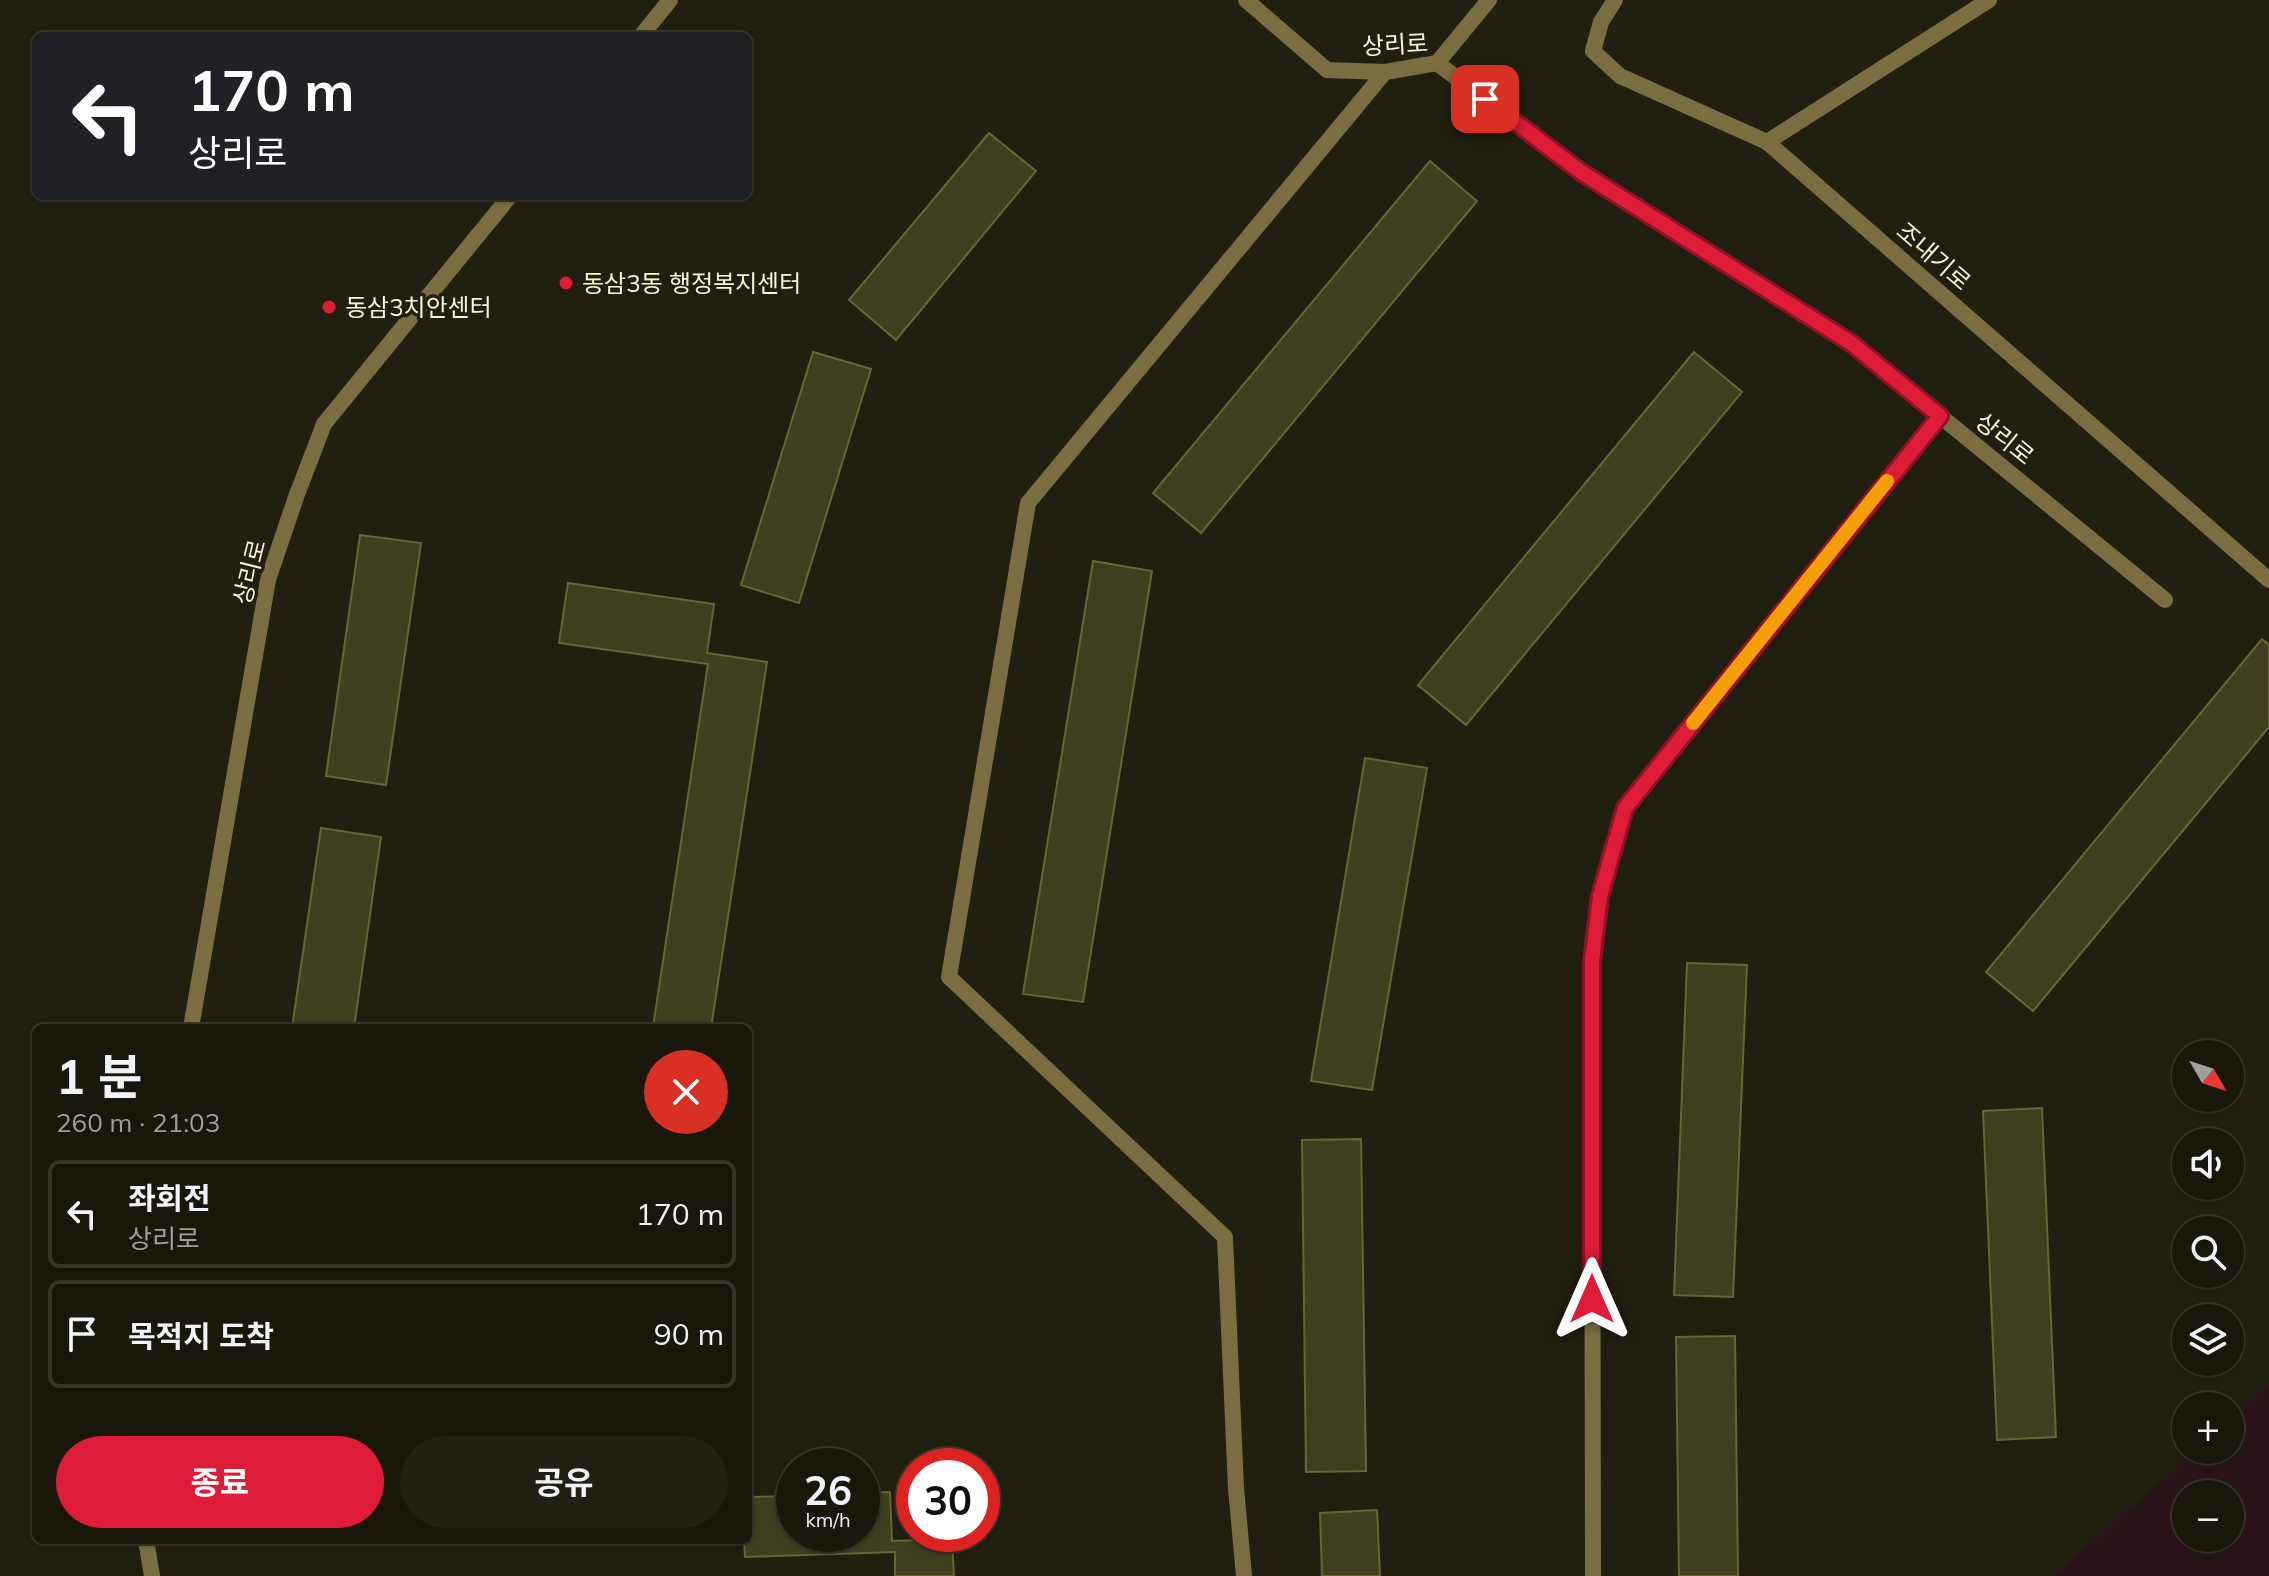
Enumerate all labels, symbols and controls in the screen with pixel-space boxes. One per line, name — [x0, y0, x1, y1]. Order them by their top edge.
street label: 상리로 — [1361, 27, 1429, 61]
text: 170 m — [188, 55, 355, 125]
icon: left — [56, 64, 160, 168]
pin — [1451, 65, 1519, 133]
icon: arrive — [1463, 77, 1507, 121]
text: 상리로 — [188, 130, 287, 175]
street label: 조내기로 — [1891, 216, 1977, 296]
place label: 동삼3동 행정복지센터 — [582, 268, 801, 298]
marker: 동삼3동 행정복지센터 — [557, 274, 575, 292]
place label: 동삼3치안센터 — [345, 292, 492, 322]
marker: 동삼3치안센터 — [320, 298, 338, 316]
street label: 상리로 — [1970, 405, 2040, 471]
street label: 상리로 — [226, 536, 272, 608]
north arrow — [2172, 1040, 2244, 1112]
map controls — [2172, 1040, 2244, 1552]
text: 1 분 — [56, 1046, 142, 1106]
button: close — [644, 1050, 728, 1134]
text: 260 m · 21:03 — [56, 1106, 220, 1139]
button: sound — [2172, 1128, 2244, 1200]
text: 좌회전 — [128, 1179, 211, 1217]
icon: left — [60, 1192, 104, 1236]
text: 170 m — [636, 1195, 724, 1233]
button: search — [2172, 1216, 2244, 1288]
text: 상리로 — [128, 1222, 200, 1255]
position arrow — [1550, 1257, 1634, 1341]
button: layers — [2172, 1304, 2244, 1376]
icon: arrive — [60, 1312, 104, 1356]
text: 90 m — [654, 1315, 724, 1353]
text: 목적지 도착 — [128, 1317, 274, 1355]
button: + — [2172, 1392, 2244, 1464]
button: 종료 — [56, 1436, 384, 1528]
button: 공유 — [400, 1436, 728, 1528]
speed limit sign: 30 — [896, 1448, 1000, 1552]
text: 26 — [804, 1465, 852, 1515]
button: − — [2172, 1480, 2244, 1552]
text: km/h — [805, 1507, 851, 1532]

